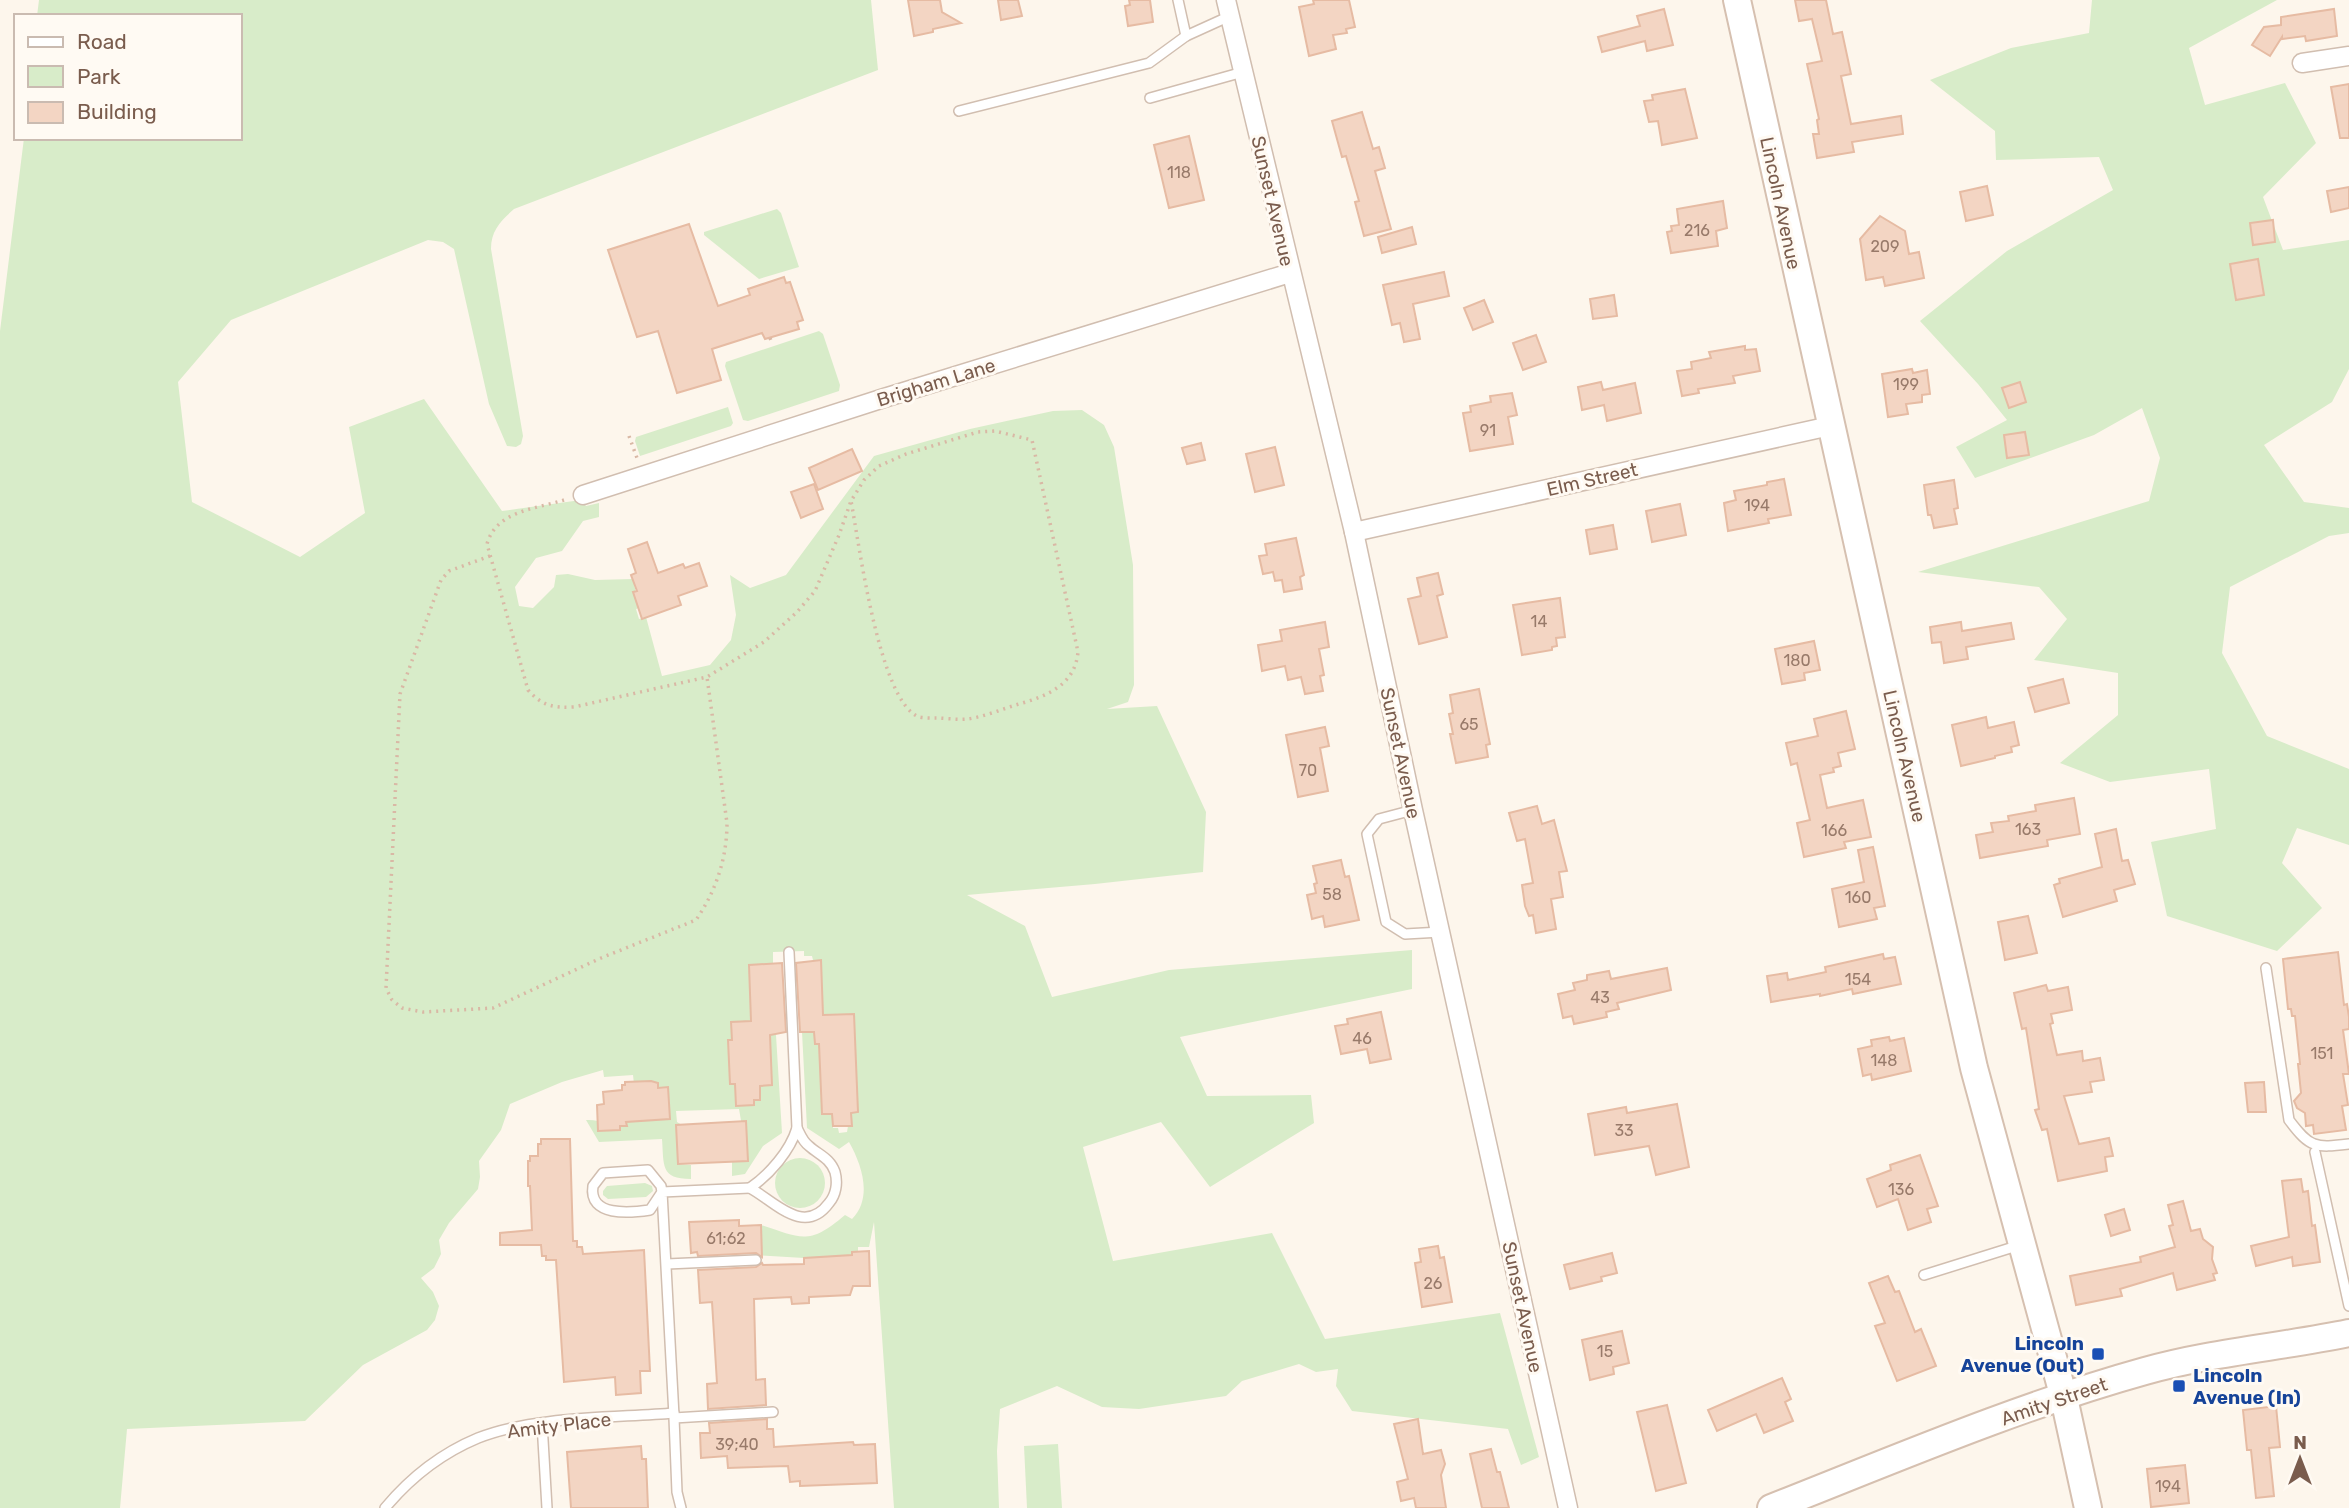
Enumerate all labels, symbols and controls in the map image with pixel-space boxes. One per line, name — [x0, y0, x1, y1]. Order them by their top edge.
legend — [14, 14, 242, 140]
text: Road — [77, 29, 127, 54]
text: Park — [77, 64, 121, 89]
text: Building — [77, 99, 157, 124]
street label: Sunset Avenue — [1246, 134, 1299, 269]
street label: Lincoln Avenue — [1755, 135, 1806, 272]
house number: 118 — [1167, 163, 1191, 182]
house number: 216 — [1684, 221, 1710, 240]
house number: 209 — [1870, 237, 1900, 256]
street label: Brigham Lane — [874, 354, 998, 411]
house number: 199 — [1893, 375, 1919, 394]
house number: 91 — [1480, 421, 1496, 440]
street label: Elm Street — [1544, 458, 1640, 501]
house number: 194 — [1744, 496, 1770, 515]
house number: 14 — [1531, 612, 1547, 631]
house number: 180 — [1783, 651, 1811, 670]
street label: Sunset Avenue — [1375, 686, 1426, 821]
street label: Lincoln Avenue — [1878, 688, 1931, 824]
house number: 65 — [1459, 715, 1479, 734]
house number: 70 — [1299, 761, 1317, 780]
house number: 163 — [2015, 820, 2041, 839]
house number: 166 — [1821, 821, 1847, 840]
house number: 58 — [1322, 885, 1342, 904]
house number: 160 — [1845, 888, 1871, 907]
house number: 154 — [1845, 970, 1871, 989]
house number: 43 — [1590, 988, 1610, 1007]
house number: 46 — [1352, 1029, 1372, 1048]
house number: 151 — [2311, 1044, 2333, 1063]
house number: 148 — [1871, 1051, 1897, 1070]
house number: 33 — [1614, 1121, 1634, 1140]
house number: 136 — [1888, 1180, 1914, 1199]
house number: 61;62 — [706, 1229, 746, 1248]
street label: Sunset Avenue — [1497, 1240, 1548, 1375]
house number: 26 — [1423, 1274, 1443, 1293]
place label: Lincoln Avenue (Out) — [1961, 1332, 2084, 1377]
house number: 15 — [1597, 1342, 1613, 1361]
marker: Lincoln Avenue (Out) — [2090, 1346, 2106, 1362]
place label: Lincoln Avenue (In) — [2193, 1364, 2301, 1409]
street label: Amity Street — [1998, 1372, 2111, 1430]
marker: Lincoln Avenue (In) — [2171, 1378, 2187, 1394]
street label: Amity Place — [506, 1408, 612, 1443]
north arrow — [2265, 1424, 2335, 1494]
text: N — [2293, 1431, 2307, 1454]
house number: 39;40 — [715, 1435, 759, 1454]
house number: 194 — [2155, 1477, 2181, 1496]

